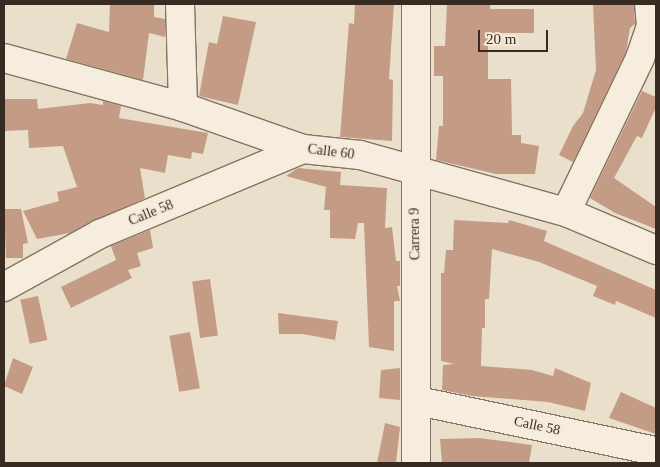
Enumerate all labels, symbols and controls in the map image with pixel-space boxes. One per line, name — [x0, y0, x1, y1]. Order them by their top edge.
scale bar — [480, 20, 550, 52]
text: 20 m — [486, 31, 516, 47]
street label: Calle 60 — [307, 141, 355, 163]
street label: Calle 58 — [126, 196, 176, 230]
street label: Carrera 9 — [406, 208, 424, 260]
street label: Calle 58 — [512, 413, 562, 439]

